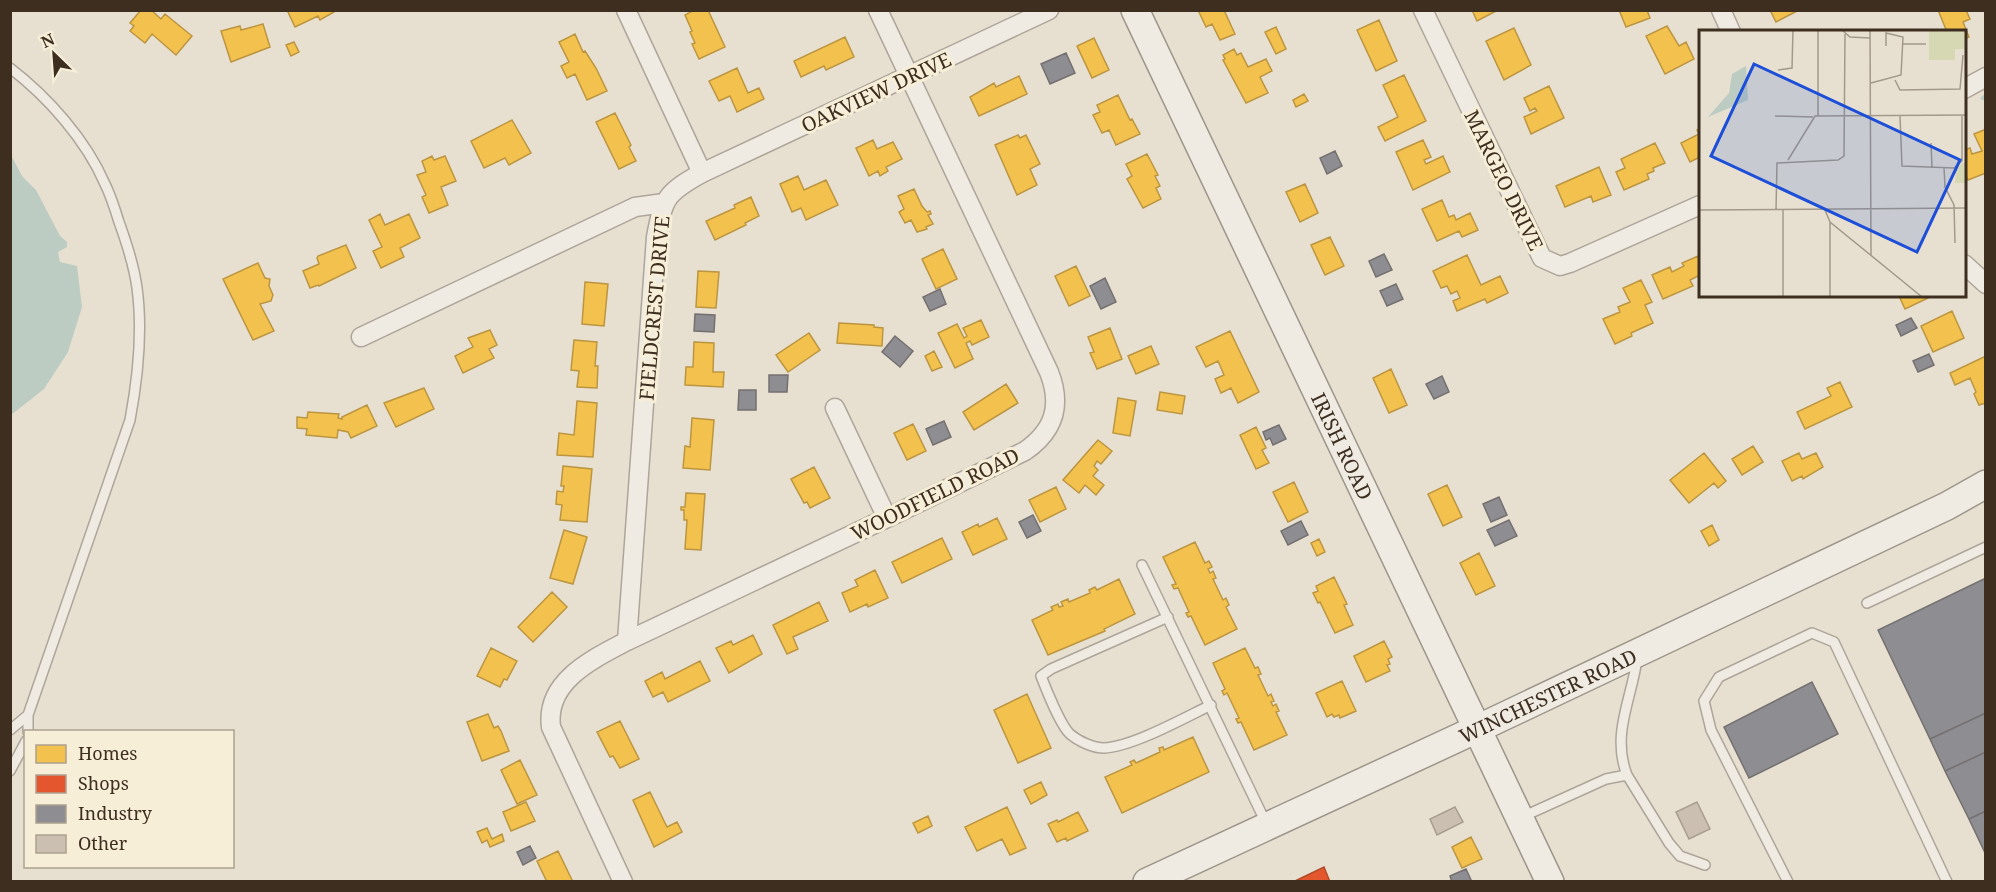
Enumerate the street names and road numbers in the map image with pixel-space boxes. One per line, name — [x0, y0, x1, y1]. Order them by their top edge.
street label: OAKVIEW DRIVE — [797, 45, 955, 139]
street label: MARGEO DRIVE — [1458, 105, 1550, 255]
street label: FIELDCREST DRIVE — [632, 214, 676, 402]
street label: IRISH ROAD — [1306, 388, 1380, 504]
street label: WOODFIELD ROAD — [846, 441, 1024, 547]
street label: WINCHESTER ROAD — [1455, 642, 1641, 749]

